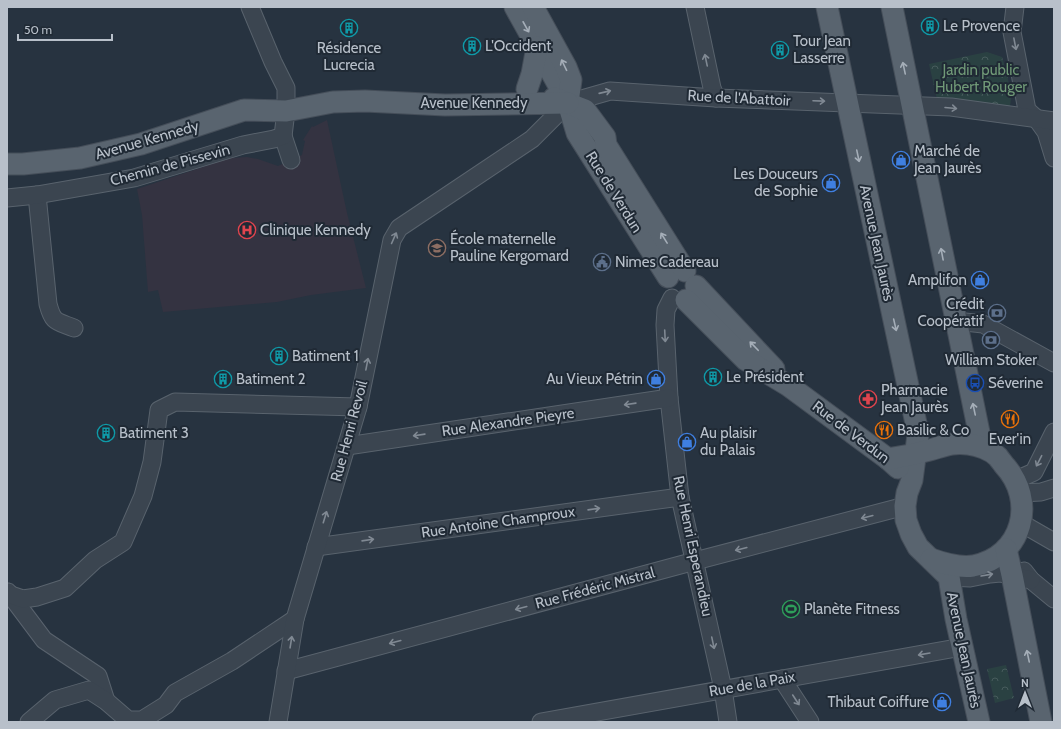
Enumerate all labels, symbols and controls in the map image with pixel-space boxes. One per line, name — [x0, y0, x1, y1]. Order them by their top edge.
scale bar — [18, 16, 112, 42]
building icon: Le Provence — [920, 16, 940, 36]
place label: Le Provence — [943, 17, 1021, 35]
building icon: Résidence Lucrecia — [339, 18, 359, 38]
one-way arrow — [523, 21, 531, 33]
text: 50 m — [24, 22, 52, 37]
place label: Tour Jean Lasserre — [793, 32, 851, 67]
building icon: L'Occident — [462, 36, 482, 56]
place label: L'Occident — [485, 37, 551, 55]
one-way arrow — [1011, 37, 1019, 50]
place label: Résidence Lucrecia — [317, 39, 382, 74]
building icon: Tour Jean Lasserre — [770, 40, 790, 60]
one-way arrow — [702, 54, 710, 67]
one-way arrow — [560, 59, 567, 71]
one-way arrow — [900, 61, 908, 74]
park label: Jardin public Hubert Rouger — [935, 61, 1027, 96]
street label: Rue de l'Abattoir — [687, 86, 791, 110]
one-way arrow — [599, 88, 612, 96]
street label: Avenue Kennedy — [421, 94, 528, 112]
one-way arrow — [812, 97, 825, 105]
one-way arrow — [944, 104, 957, 111]
street label: Avenue Kennedy — [93, 116, 201, 163]
street label: Chemin de Pissevin — [108, 140, 232, 190]
place label: Marché de Jean Jaurès — [913, 142, 981, 177]
street label: Rue de Verdun — [582, 148, 646, 236]
one-way arrow — [855, 150, 863, 163]
shop icon: Marché de Jean Jaurès — [891, 150, 911, 170]
place label: Les Douceurs de Sophie — [733, 165, 818, 200]
shop icon: Les Douceurs de Sophie — [821, 173, 841, 193]
street label: Avenue Jean Jaurès — [856, 183, 898, 303]
hospital icon: Clinique Kennedy — [237, 220, 257, 240]
place label: Clinique Kennedy — [260, 221, 371, 239]
place label: École maternelle Pauline Kergomard — [450, 229, 569, 265]
one-way arrow — [391, 232, 398, 244]
one-way arrow — [660, 233, 668, 244]
school or university icon: École maternelle Pauline Kergomard — [427, 238, 447, 258]
one-way arrow — [938, 248, 946, 261]
public building icon: Nimes Cadereau — [592, 252, 612, 272]
place label: Nimes Cadereau — [615, 253, 719, 271]
shop icon: Amplifon — [970, 270, 990, 290]
place label: Amplifon — [908, 271, 967, 289]
place label: Crédit Coopératif — [918, 295, 984, 330]
bank icon: Crédit Coopératif — [987, 303, 1007, 323]
one-way arrow — [891, 318, 899, 331]
one-way arrow — [662, 329, 669, 342]
bank icon: William Stoker — [981, 330, 1001, 350]
one-way arrow — [750, 342, 759, 352]
building icon: Batiment 1 — [269, 346, 289, 366]
place label: Batiment 1 — [292, 347, 359, 365]
place label: William Stoker — [945, 351, 1037, 369]
one-way arrow — [363, 358, 371, 371]
building icon: Le Président — [703, 367, 723, 387]
place label: Le Président — [726, 368, 804, 386]
building icon: Batiment 2 — [213, 369, 233, 389]
shop icon: Au Vieux Pétrin — [646, 369, 666, 389]
place label: Batiment 2 — [236, 370, 306, 388]
place label: Au Vieux Pétrin — [546, 370, 643, 388]
bus stop icon: Séverine — [965, 373, 985, 393]
place label: Séverine — [988, 374, 1044, 392]
street label: Rue Henri Revoil — [327, 378, 371, 484]
place label: Pharmacie Jean Jaurès — [880, 381, 948, 416]
pharmacy icon: Pharmacie Jean Jaurès — [858, 389, 878, 409]
street label: Rue de Verdun — [809, 397, 893, 467]
one-way arrow — [624, 400, 637, 408]
one-way arrow — [970, 403, 978, 416]
street label: Rue Alexandre Pieyre — [441, 404, 576, 440]
restaurant icon: Ever'in — [1000, 409, 1020, 429]
restaurant icon: Basilic & Co — [874, 420, 894, 440]
place label: Basilic & Co — [897, 421, 969, 439]
building icon: Batiment 3 — [96, 423, 116, 443]
place label: Batiment 3 — [119, 424, 189, 442]
place label: Au plaisir du Palais — [700, 424, 757, 459]
place label: Ever'in — [989, 430, 1031, 448]
one-way arrow — [413, 431, 426, 439]
shop icon: Au plaisir du Palais — [677, 432, 697, 452]
one-way arrow — [1035, 455, 1043, 467]
street label: Rue Henri Esperandieu — [669, 474, 717, 618]
street label: Rue Antoine Champroux — [420, 502, 576, 542]
one-way arrow — [587, 505, 600, 513]
one-way arrow — [322, 510, 329, 523]
one-way arrow — [861, 513, 874, 521]
one-way arrow — [362, 536, 375, 544]
one-way arrow — [735, 546, 748, 553]
street label: Rue Frédéric Mistral — [533, 563, 657, 613]
one-way arrow — [980, 571, 993, 579]
street label: Avenue Jean Jaurès — [943, 590, 985, 710]
sports icon: Planète Fitness — [781, 599, 801, 619]
place label: Planète Fitness — [804, 600, 900, 618]
one-way arrow — [515, 605, 528, 612]
one-way arrow — [287, 636, 295, 649]
one-way arrow — [710, 636, 718, 649]
one-way arrow — [389, 639, 402, 646]
one-way arrow — [918, 650, 931, 658]
one-way arrow — [1024, 650, 1032, 663]
street label: Rue de la Paix — [708, 668, 796, 700]
north arrow — [1005, 673, 1045, 713]
text: N — [1021, 676, 1029, 690]
shop icon: Thibaut Coiffure — [932, 692, 952, 712]
place label: Thibaut Coiffure — [827, 693, 929, 711]
one-way arrow — [792, 694, 800, 705]

